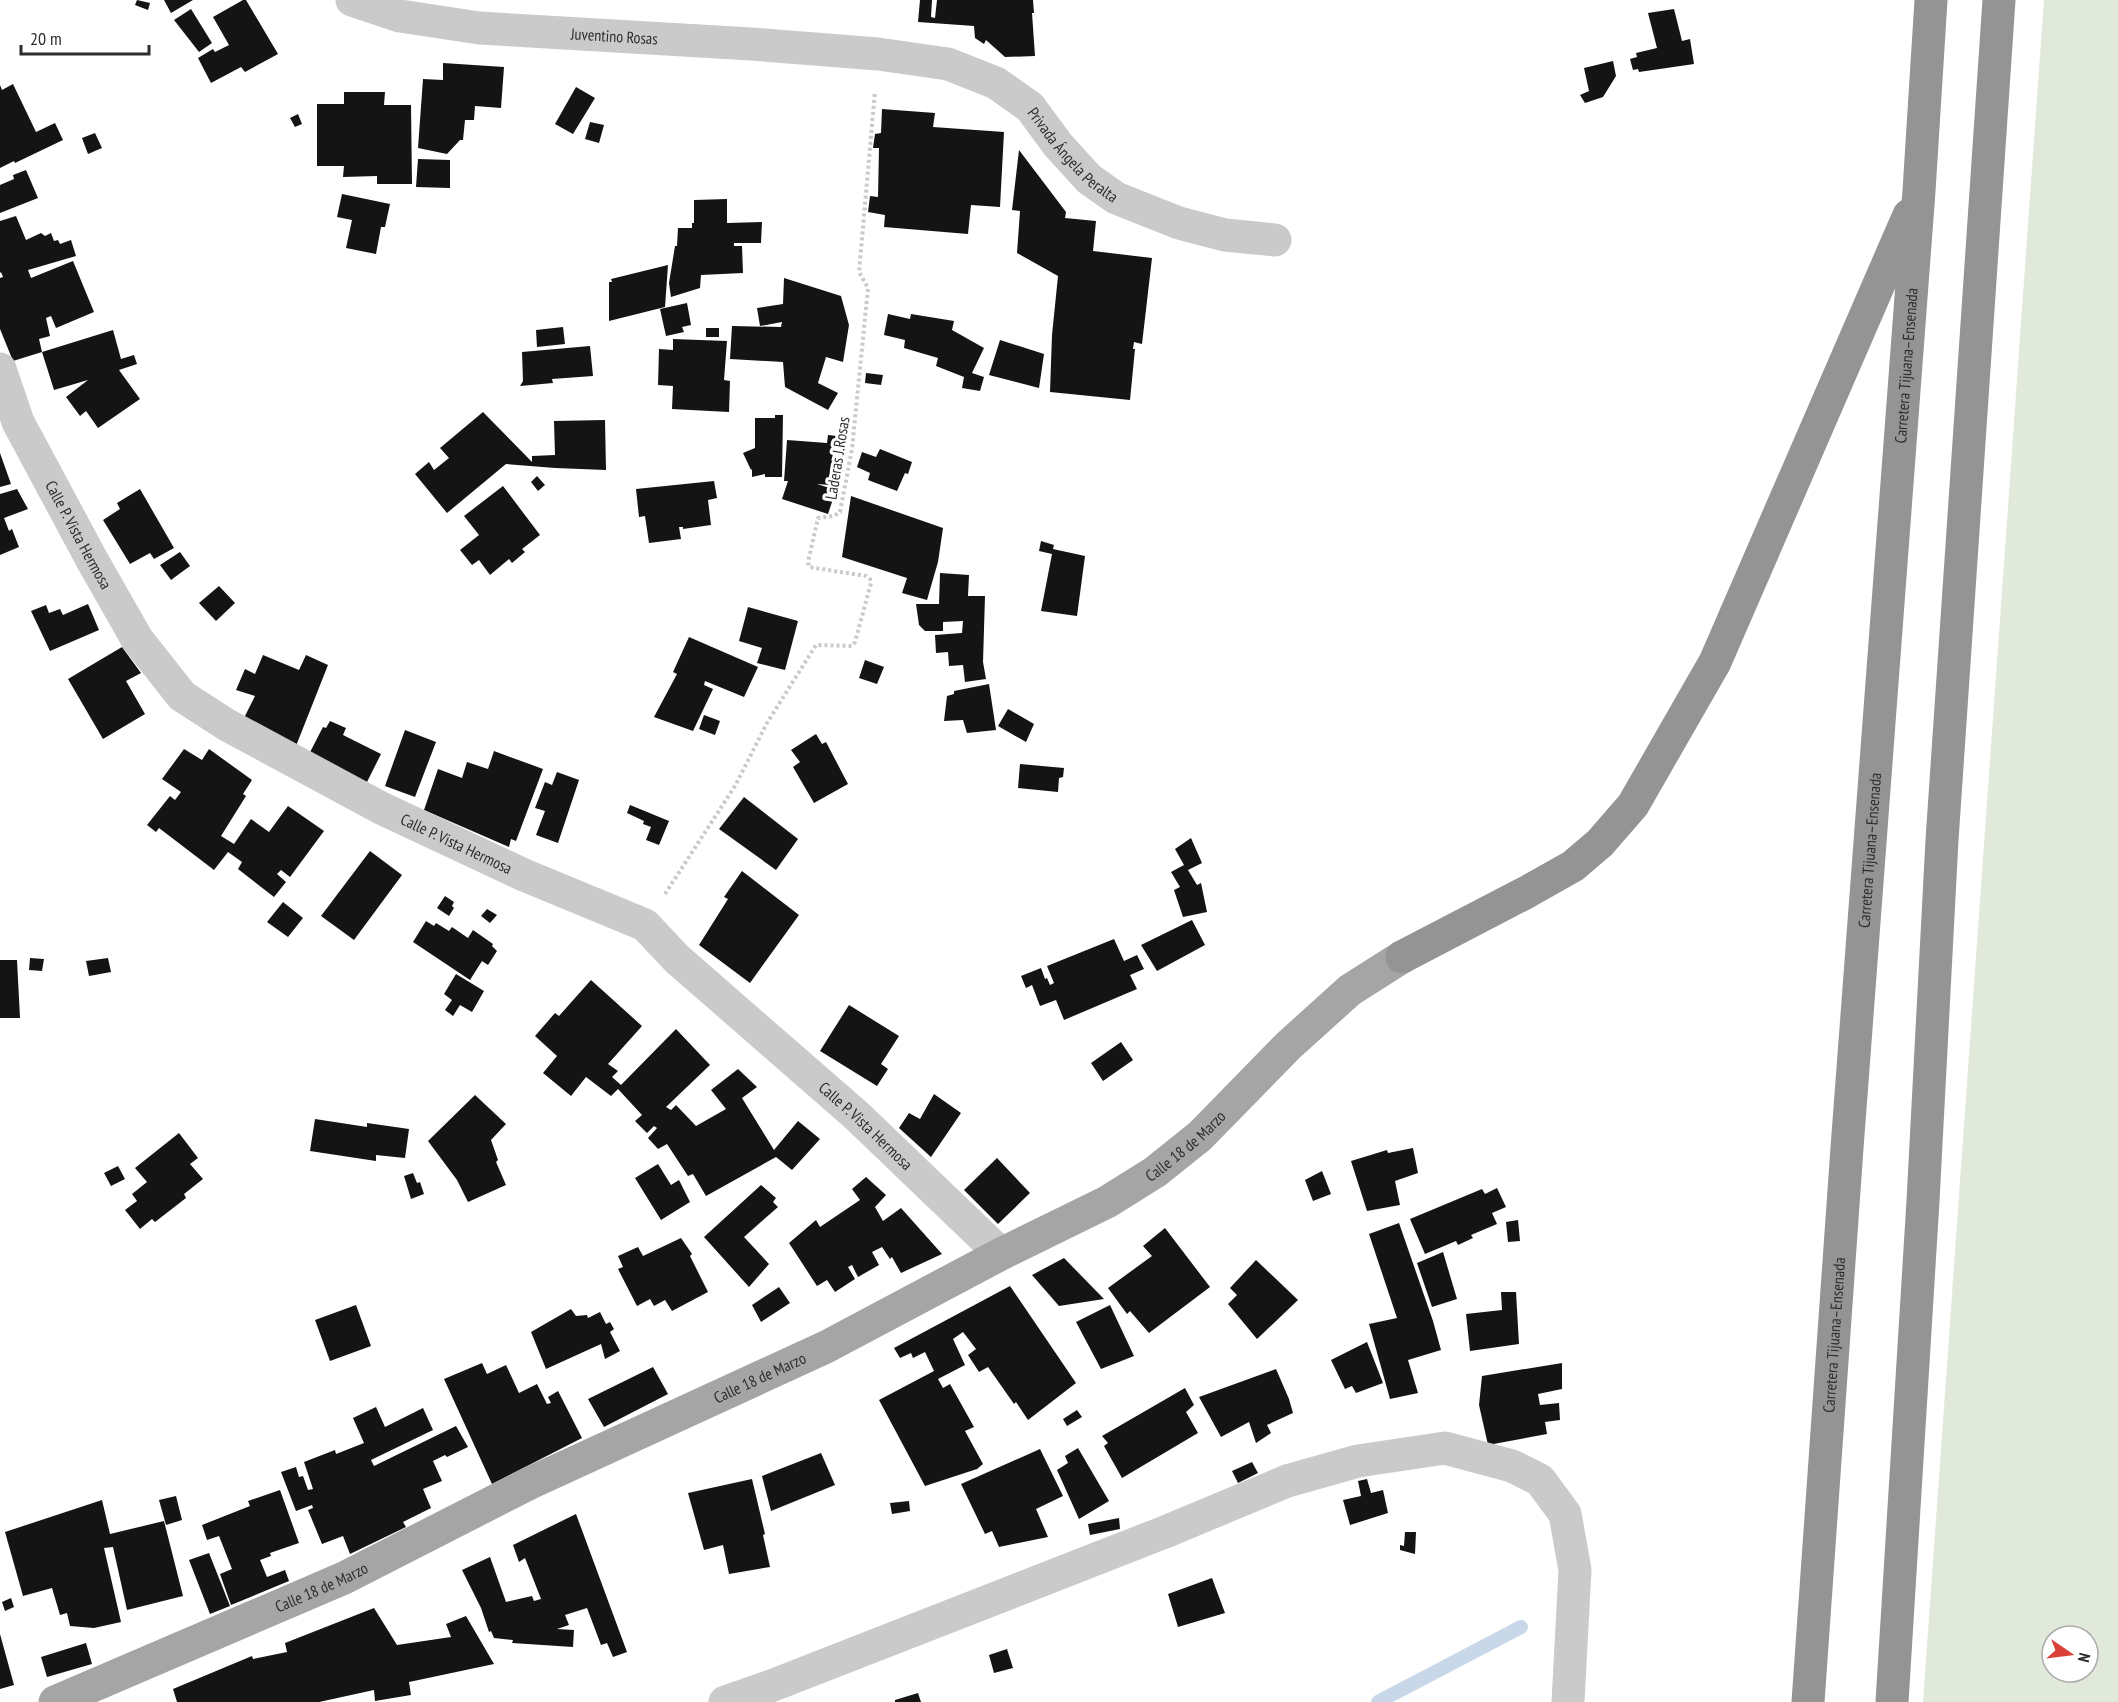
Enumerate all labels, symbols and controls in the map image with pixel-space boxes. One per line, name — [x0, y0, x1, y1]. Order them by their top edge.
scale bar — [21, 18, 148, 56]
street label: Juventino Rosas — [569, 23, 658, 48]
text: 20 m — [30, 27, 62, 50]
street label: Privada Ángela Peralta — [1024, 103, 1122, 206]
street label: Carretera Tijuana–Ensenada — [1890, 287, 1922, 444]
street label: Laderas J.Rosas — [821, 415, 853, 501]
street label: Calle P. Vista Hermosa — [41, 477, 116, 593]
street label: Carretera Tijuana–Ensenada — [1854, 772, 1885, 929]
street label: Calle P. Vista Hermosa — [398, 809, 515, 878]
street label: Calle P. Vista Hermosa — [815, 1077, 917, 1174]
street label: Calle 18 de Marzo — [1142, 1106, 1230, 1186]
street label: Carretera Tijuana–Ensenada — [1818, 1257, 1849, 1413]
street label: Calle 18 de Marzo — [710, 1348, 809, 1407]
street label: Calle 18 de Marzo — [272, 1558, 371, 1616]
north arrow — [2040, 1624, 2100, 1684]
text: N — [2074, 1651, 2095, 1664]

